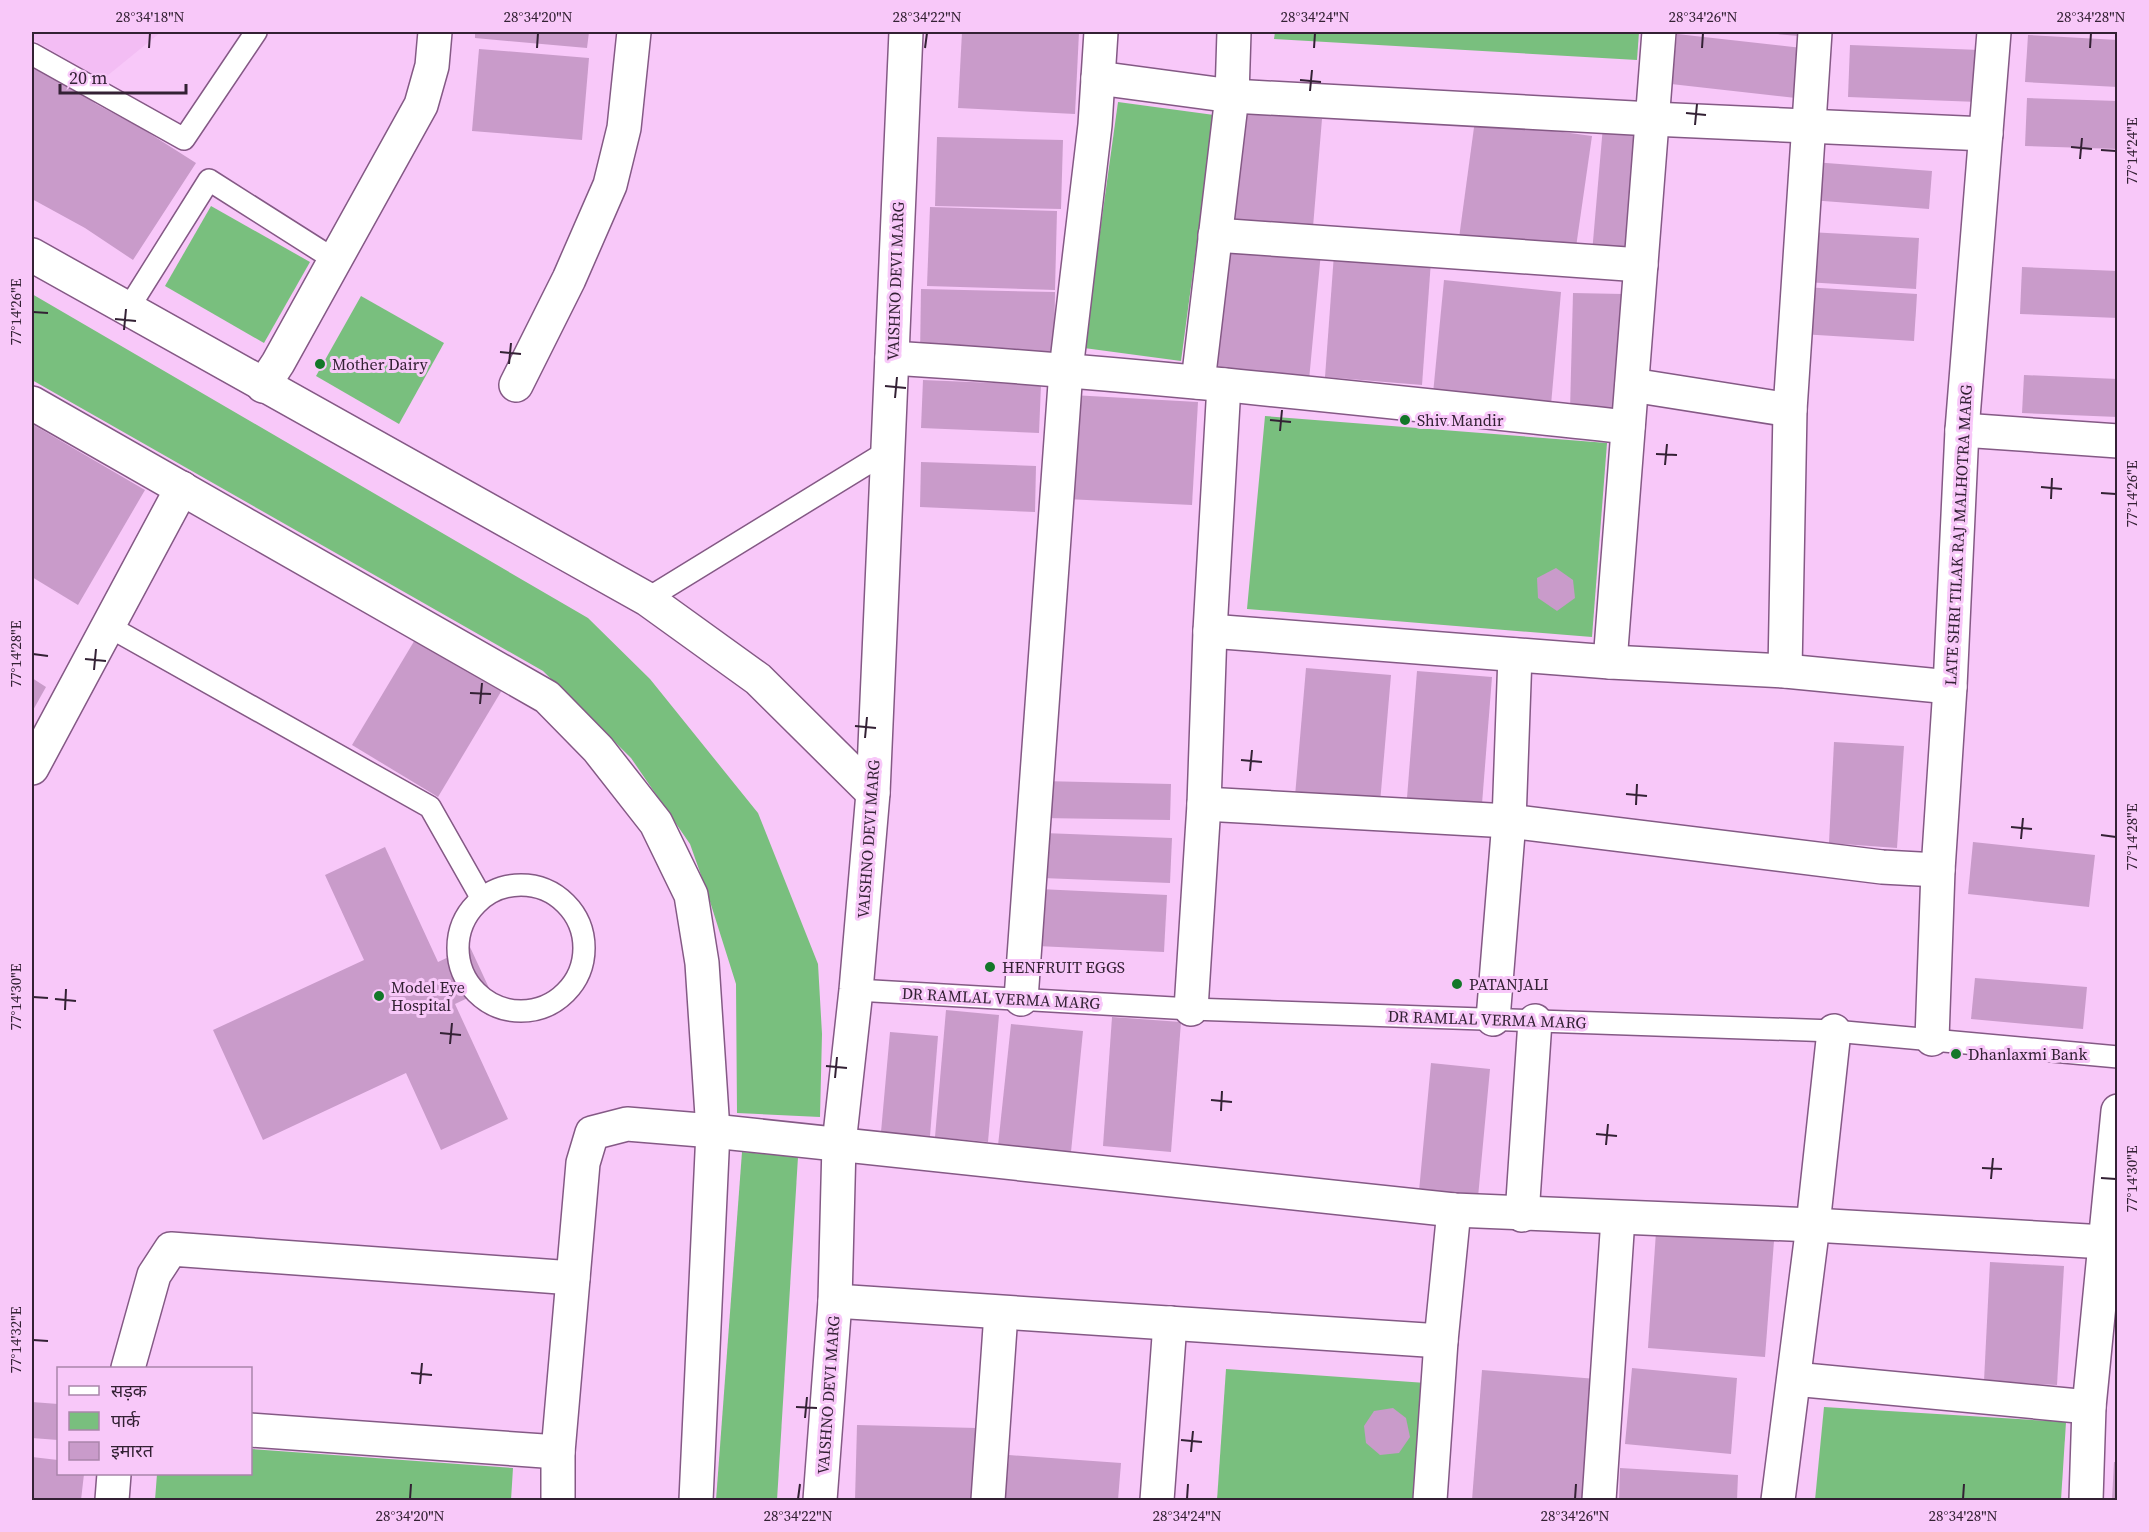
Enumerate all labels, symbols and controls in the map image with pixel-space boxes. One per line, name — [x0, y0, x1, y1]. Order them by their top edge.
text: 28°34'18"N — [115, 6, 185, 27]
text: 28°34'20"N — [503, 6, 573, 27]
text: 28°34'22"N — [892, 6, 962, 27]
text: 28°34'24"N — [1280, 6, 1350, 27]
text: 28°34'26"N — [1668, 6, 1738, 27]
text: 28°34'28"N — [2056, 6, 2126, 27]
scale bar — [60, 57, 186, 95]
text: 20 m — [69, 65, 107, 90]
text: 77°14'24"E — [2121, 117, 2142, 185]
street label: VAISHNO DEVI MARG — [881, 201, 909, 361]
text: 77°14'26"E — [5, 278, 26, 346]
place label: Mother Dairy — [332, 353, 428, 375]
marker: Mother Dairy — [313, 357, 327, 371]
street label: LATE SHRI TILAK RAJ MALHOTRA MARG — [1939, 384, 1977, 686]
place label: Shiv Mandir — [1417, 409, 1504, 431]
marker: Shiv Mandir — [1398, 413, 1412, 427]
text: 77°14'26"E — [2121, 460, 2142, 528]
text: 77°14'28"E — [5, 620, 26, 688]
street label: VAISHNO DEVI MARG — [851, 759, 885, 919]
text: 77°14'28"E — [2121, 803, 2142, 871]
place label: HENFRUIT EGGS — [1002, 956, 1125, 978]
marker: HENFRUIT EGGS — [983, 960, 997, 974]
text: 77°14'30"E — [5, 963, 26, 1031]
place label: PATANJALI — [1469, 973, 1549, 995]
place label: Model Eye Hospital — [391, 976, 465, 1016]
marker: PATANJALI — [1450, 977, 1464, 991]
street label: DR RAMLAL VERMA MARG — [901, 982, 1101, 1014]
marker: Model Eye Hospital — [372, 989, 386, 1003]
street label: DR RAMLAL VERMA MARG — [1387, 1005, 1587, 1033]
place label: Dhanlaxmi Bank — [1968, 1043, 2087, 1065]
marker: Dhanlaxmi Bank — [1949, 1047, 1963, 1061]
text: 77°14'30"E — [2121, 1145, 2142, 1213]
text: 77°14'32"E — [5, 1306, 26, 1374]
street label: VAISHNO DEVI MARG — [811, 1315, 845, 1475]
legend — [57, 1367, 252, 1475]
text: सड़क — [111, 1378, 148, 1403]
text: पार्क — [111, 1408, 141, 1433]
text: इमारत — [111, 1438, 154, 1463]
text: 28°34'20"N — [375, 1505, 445, 1526]
text: 28°34'22"N — [763, 1505, 833, 1526]
text: 28°34'24"N — [1152, 1505, 1222, 1526]
text: 28°34'26"N — [1540, 1505, 1610, 1526]
text: 28°34'28"N — [1928, 1505, 1998, 1526]

